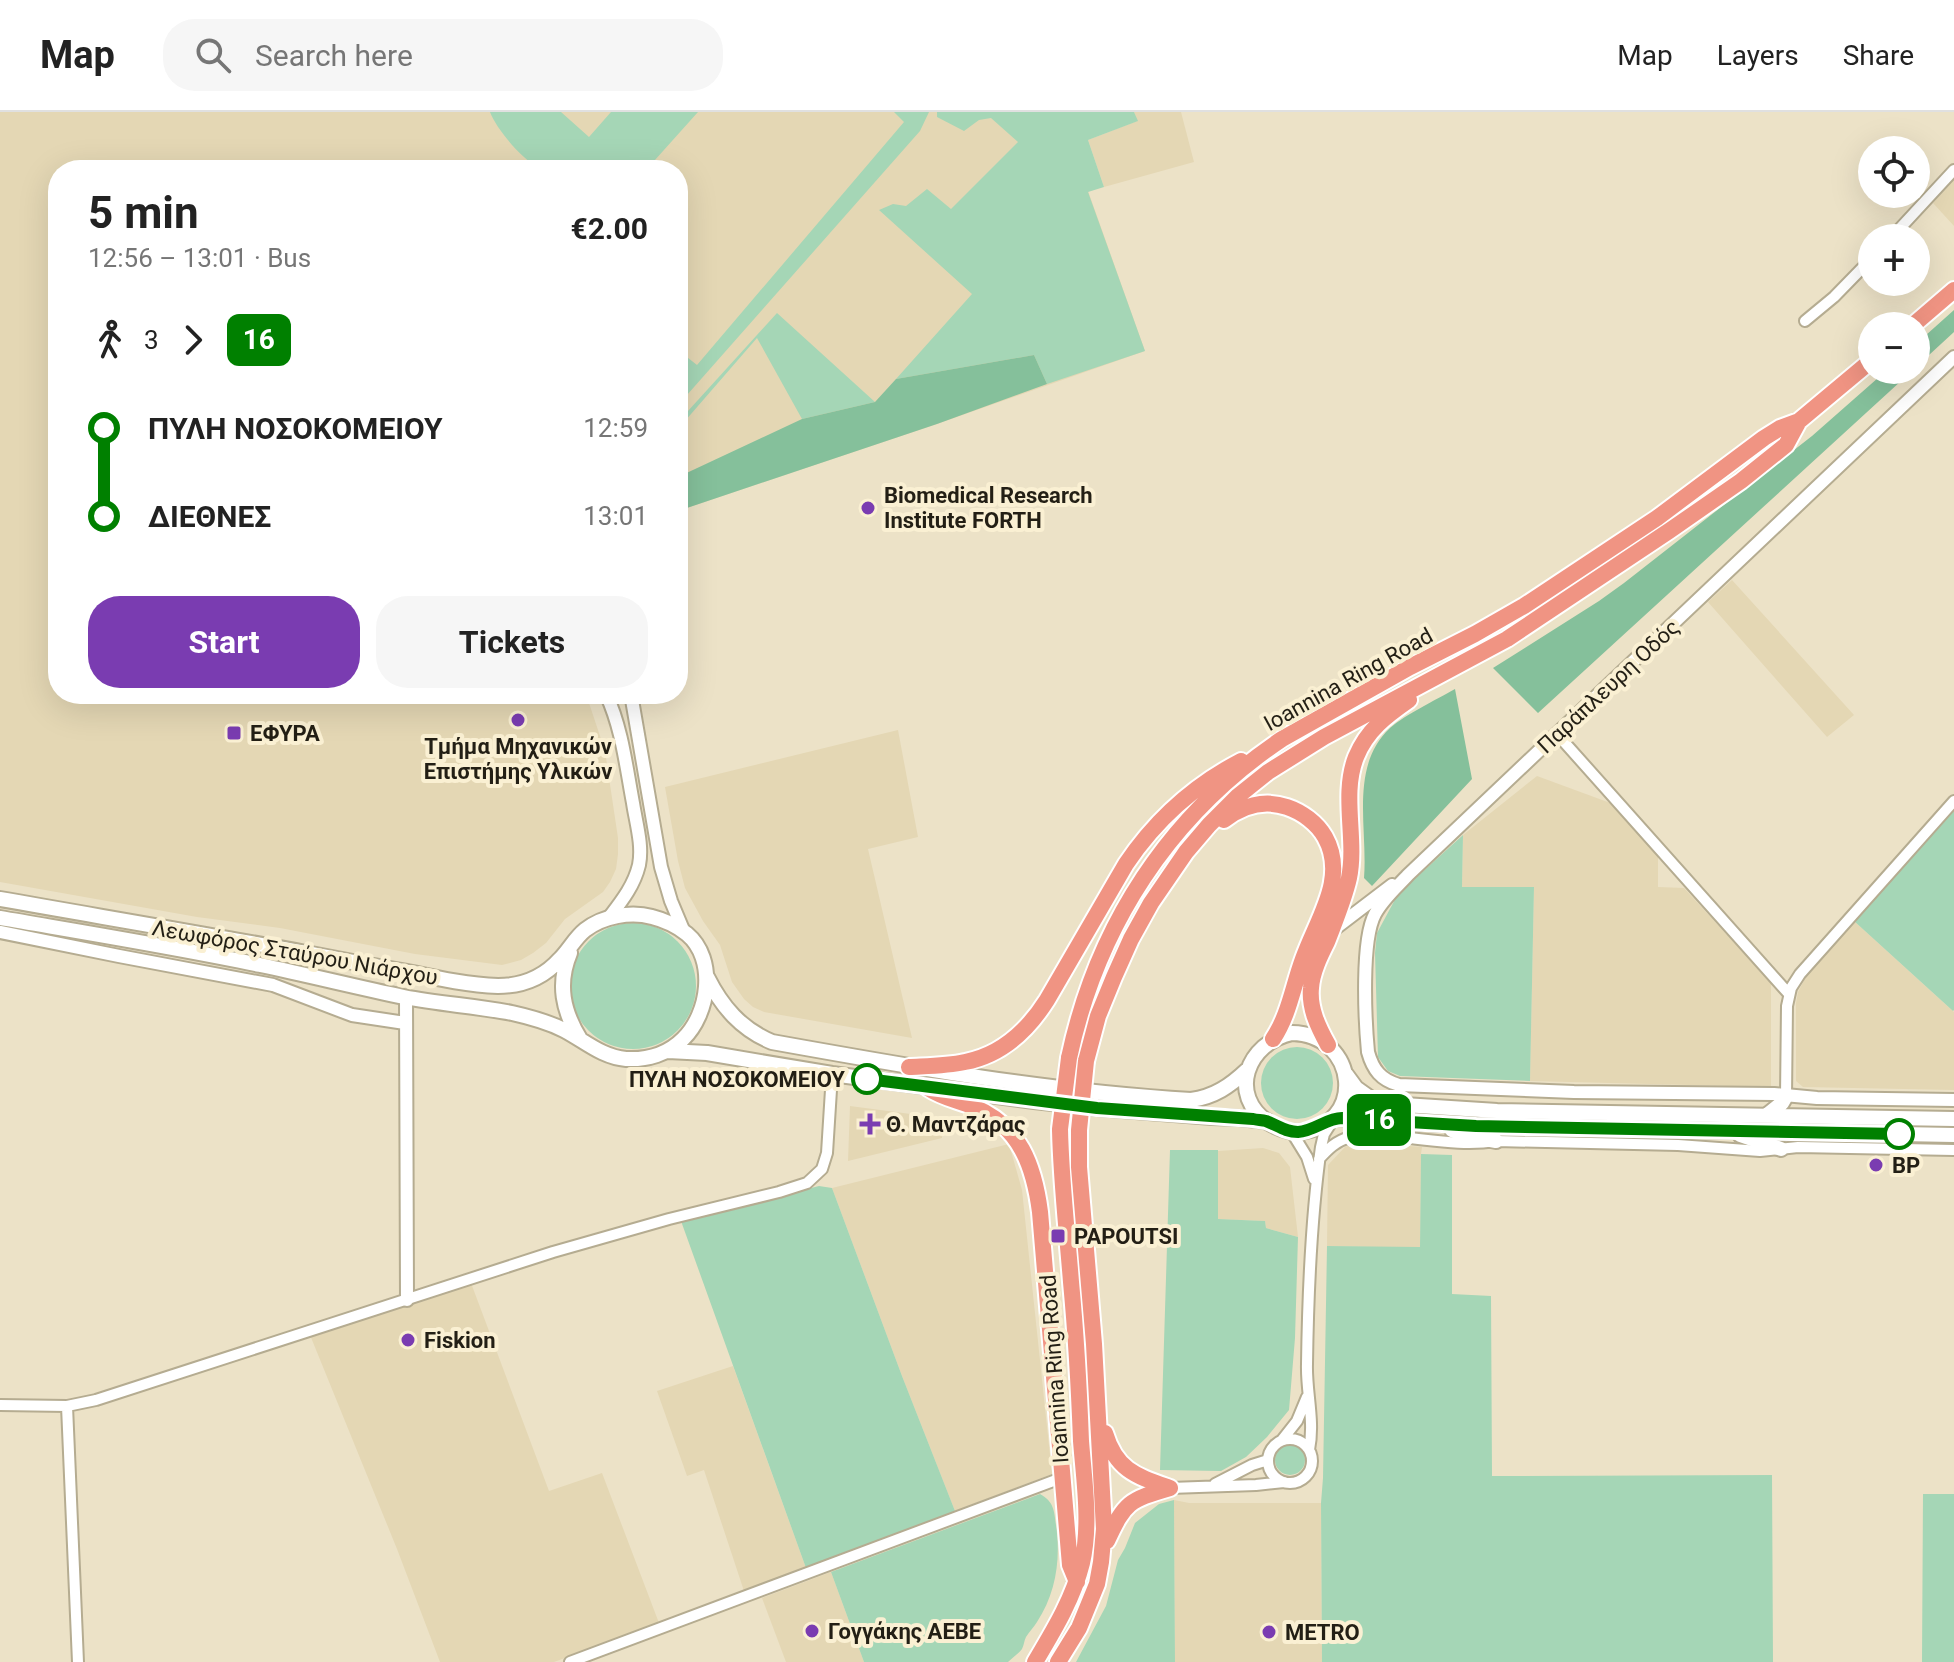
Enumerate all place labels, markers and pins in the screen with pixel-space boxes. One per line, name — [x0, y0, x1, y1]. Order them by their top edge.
place label: Biomedical Research Institute FORTH — [884, 483, 1093, 533]
marker: Biomedical Research Institute FORTH — [859, 499, 877, 517]
marker: Τμήμα Μηχανικών Επιστήμης Υλικών — [509, 711, 527, 729]
place label: ΕΦΥΡΑ — [250, 721, 320, 746]
marker: ΕΦΥΡΑ — [225, 724, 243, 742]
place label: Τμήμα Μηχανικών Επιστήμης Υλικών — [424, 734, 612, 784]
marker: ΠΥΛΗ ΝΟΣΟΚΟΜΕΙΟΥ — [852, 1064, 882, 1094]
place label: ΠΥΛΗ ΝΟΣΟΚΟΜΕΙΟΥ — [629, 1067, 845, 1092]
place label: Θ. Μαντζάρας — [886, 1112, 1025, 1137]
marker: Θ. Μαντζάρας — [861, 1115, 879, 1133]
unlabelled marker — [1884, 1119, 1914, 1149]
place label: BP — [1892, 1153, 1920, 1178]
marker: BP — [1867, 1156, 1885, 1174]
place label: PAPOUTSI — [1074, 1224, 1178, 1249]
marker: PAPOUTSI — [1049, 1227, 1067, 1245]
place label: Fiskion — [424, 1328, 496, 1353]
marker: Fiskion — [399, 1331, 417, 1349]
place label: Γογγάκης ΑΕΒΕ — [828, 1619, 981, 1644]
place label: METRO — [1285, 1620, 1360, 1645]
marker: Γογγάκης ΑΕΒΕ — [803, 1622, 821, 1640]
marker: METRO — [1260, 1623, 1278, 1641]

